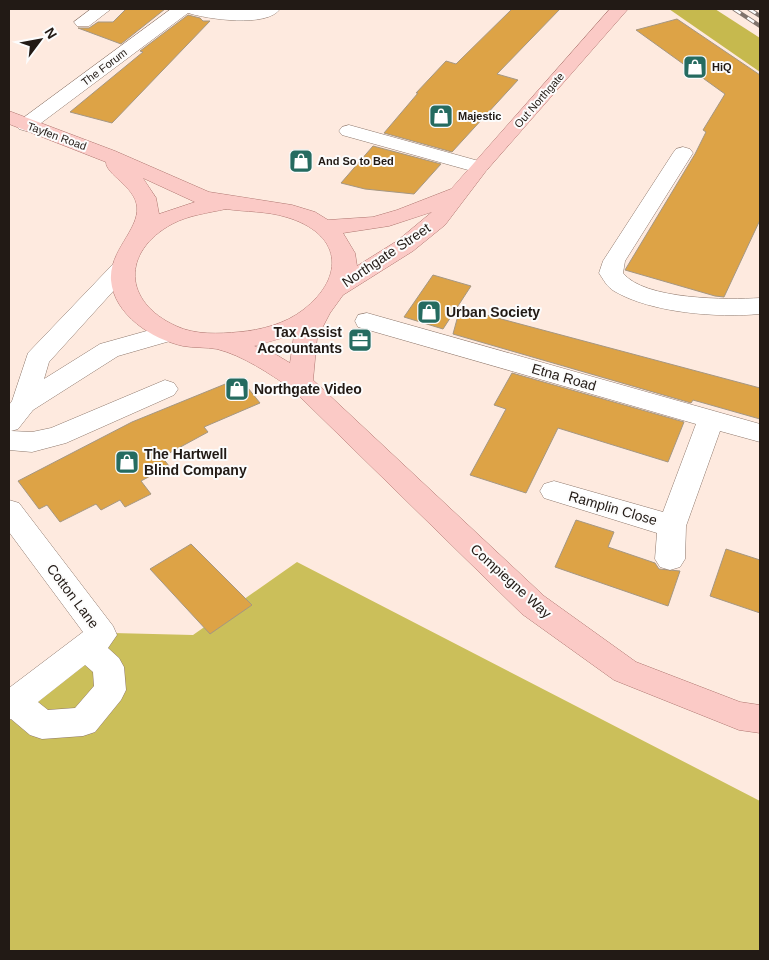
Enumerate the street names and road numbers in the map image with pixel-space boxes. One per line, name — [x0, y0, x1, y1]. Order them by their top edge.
street label: The Forum — [79, 46, 129, 88]
street label: Out Northgate — [512, 70, 566, 130]
street label: Tayfen Road — [26, 120, 88, 152]
street label: Northgate Street — [339, 220, 433, 290]
street label: Etna Road — [530, 360, 598, 394]
street label: Ramplin Close — [567, 488, 659, 528]
street label: Compiegne Way — [467, 541, 555, 621]
street label: Cotton Lane — [44, 561, 102, 631]

